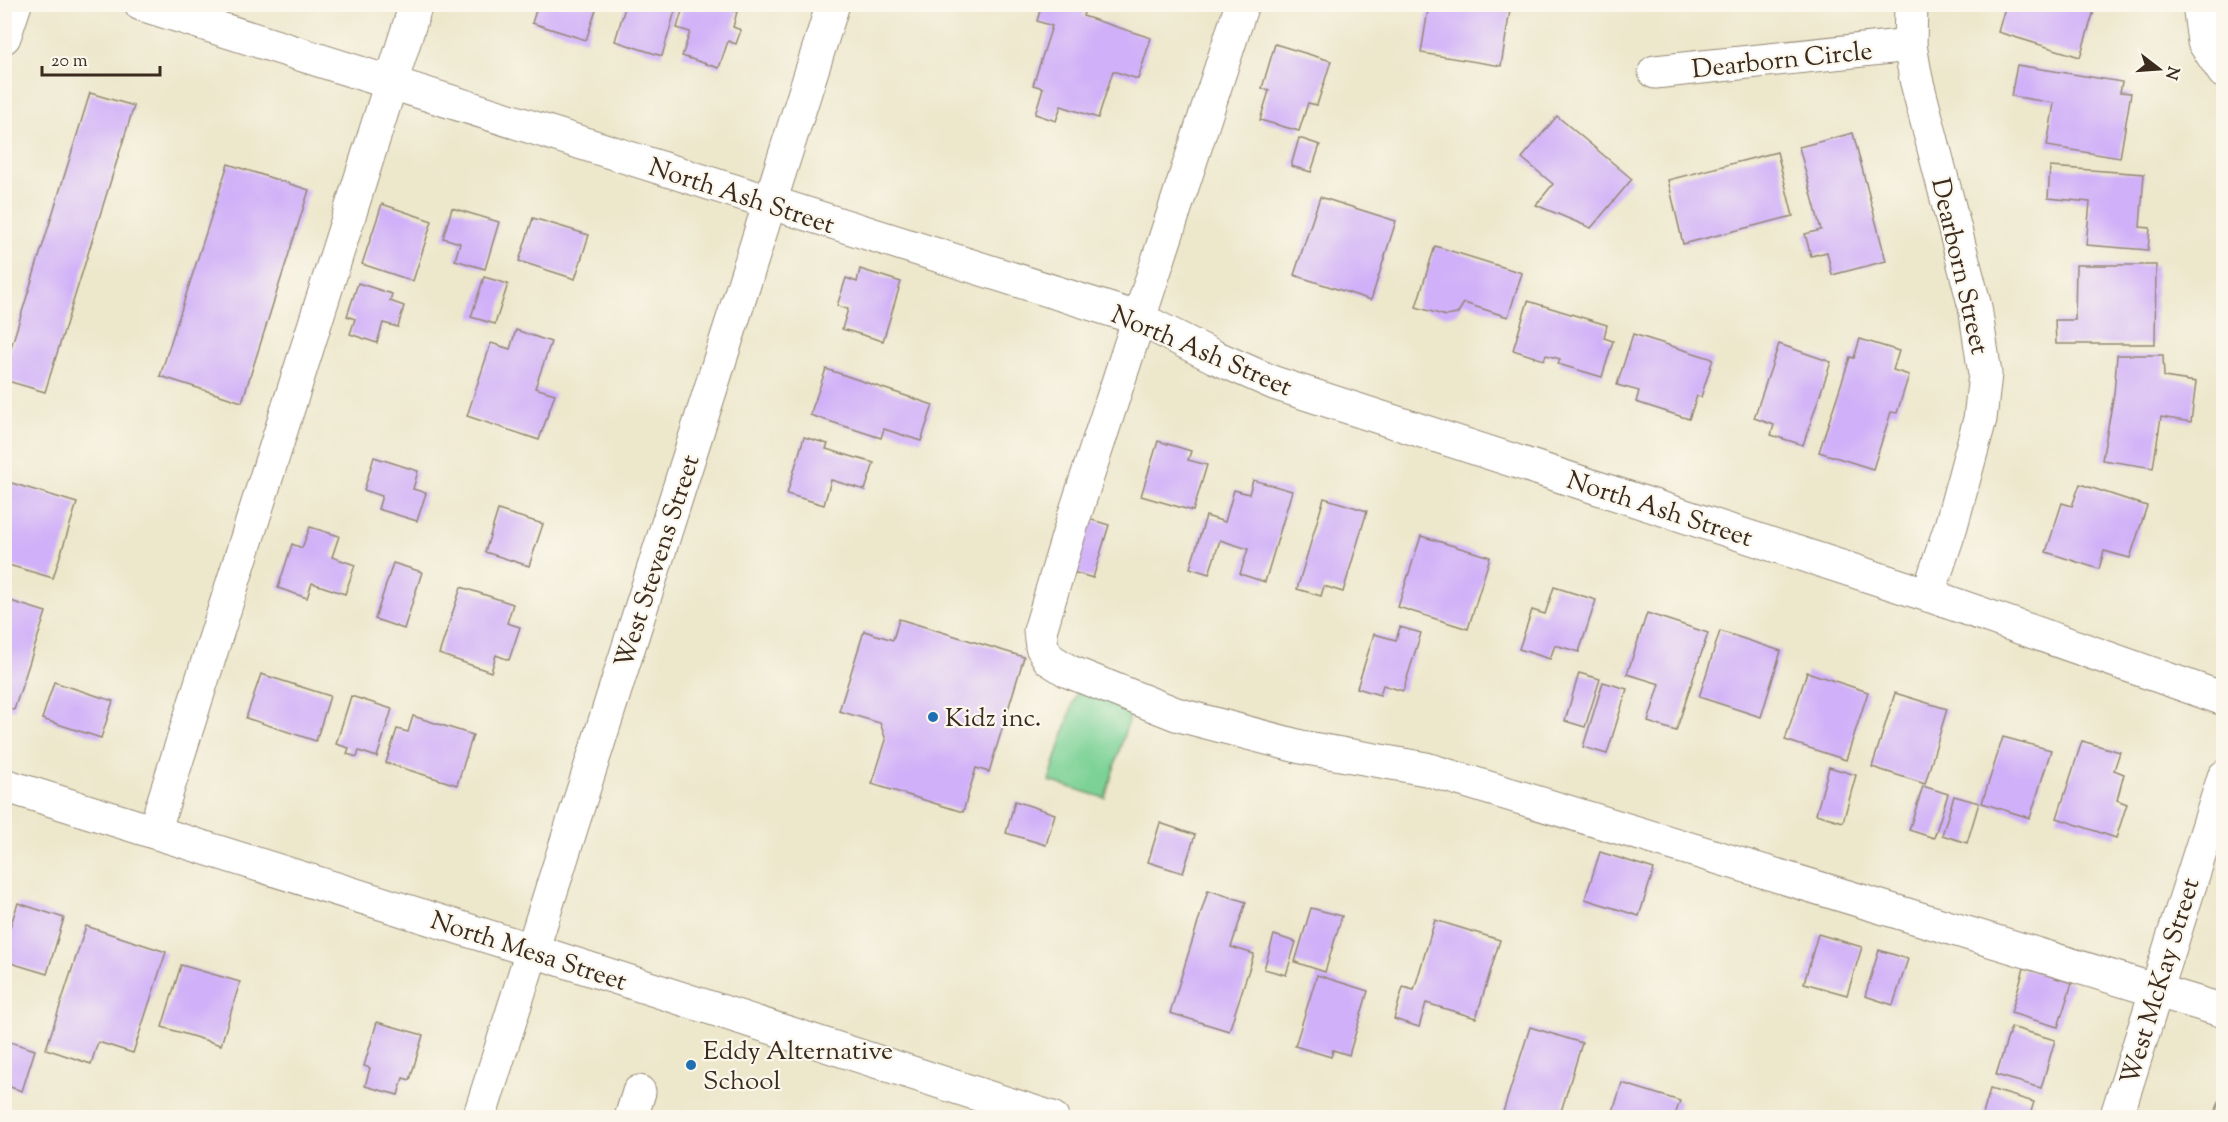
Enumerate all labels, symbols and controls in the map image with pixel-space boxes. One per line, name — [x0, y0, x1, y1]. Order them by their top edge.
street label: Dearborn Circle — [1690, 34, 1874, 89]
scale bar — [42, 39, 160, 77]
north arrow — [2129, 39, 2189, 99]
text: 20 m — [51, 49, 88, 75]
text: N — [2158, 63, 2184, 82]
street label: North Ash Street — [644, 150, 839, 245]
street label: Dearborn Street — [1920, 175, 1997, 359]
street label: North Ash Street — [1105, 298, 1297, 407]
street label: West Stevens Street — [606, 450, 710, 673]
street label: North Ash Street — [1562, 463, 1757, 558]
place label: Kidz inc. — [945, 701, 1041, 738]
marker: Kidz inc. — [926, 710, 940, 724]
street label: West McKay Street — [2112, 874, 2210, 1090]
street label: North Mesa Street — [425, 903, 631, 1002]
place label: Eddy Alternative School — [703, 1034, 893, 1101]
marker: Eddy Alternative School — [684, 1058, 698, 1072]

